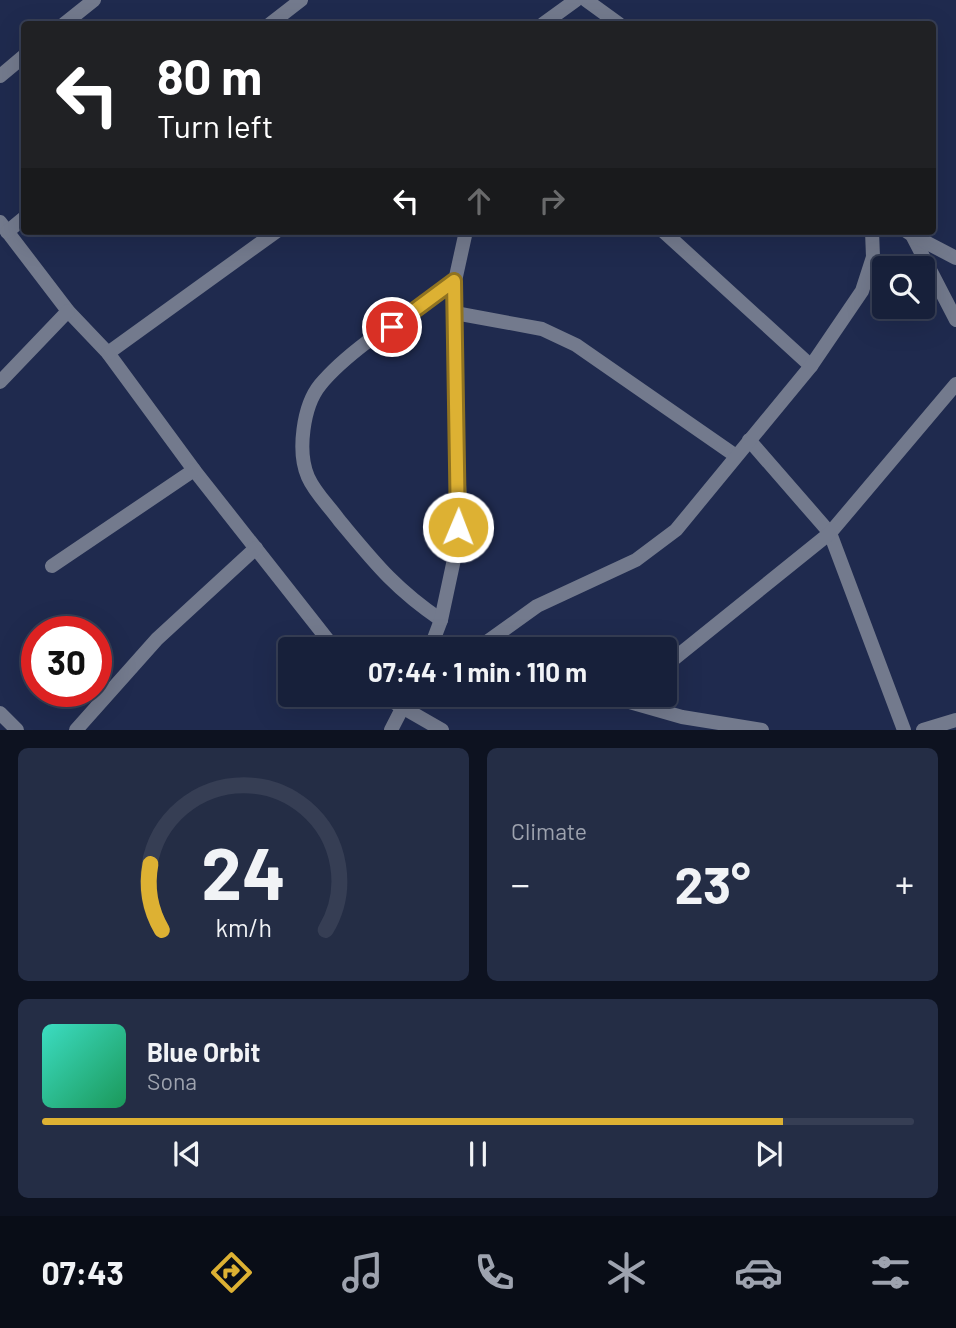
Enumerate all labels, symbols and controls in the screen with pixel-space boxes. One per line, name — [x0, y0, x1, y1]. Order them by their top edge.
text: 80 m — [157, 46, 262, 105]
icon: left — [42, 49, 133, 140]
text: Turn left — [157, 106, 274, 144]
icon: left — [387, 182, 425, 220]
icon: ahead — [460, 182, 498, 220]
icon: right — [533, 182, 571, 220]
map controls — [872, 256, 935, 319]
button: search — [872, 256, 935, 319]
pin — [362, 297, 422, 357]
icon: arrive — [373, 308, 411, 346]
position arrow — [421, 490, 495, 564]
speed limit sign: 30 — [21, 616, 112, 707]
text: 07:44 · 1 min · 110 m — [368, 656, 587, 687]
text: Climate — [511, 817, 587, 845]
text: 24 — [201, 828, 286, 916]
text: 23° — [674, 852, 751, 914]
text: − — [511, 860, 530, 906]
text: + — [895, 860, 914, 906]
text: km/h — [215, 912, 272, 942]
text: Blue Orbit — [147, 1036, 260, 1067]
text: Sona — [147, 1067, 197, 1095]
icon: previous — [168, 1135, 206, 1173]
icon: pause — [459, 1135, 497, 1173]
icon: next — [750, 1135, 788, 1173]
icon: directions — [207, 1248, 256, 1297]
icon: music — [338, 1248, 387, 1297]
icon: phone — [470, 1248, 519, 1297]
icon: climate — [602, 1248, 651, 1297]
icon: car — [734, 1248, 783, 1297]
icon: filters — [866, 1248, 915, 1297]
text: 07:43 — [41, 1253, 124, 1291]

